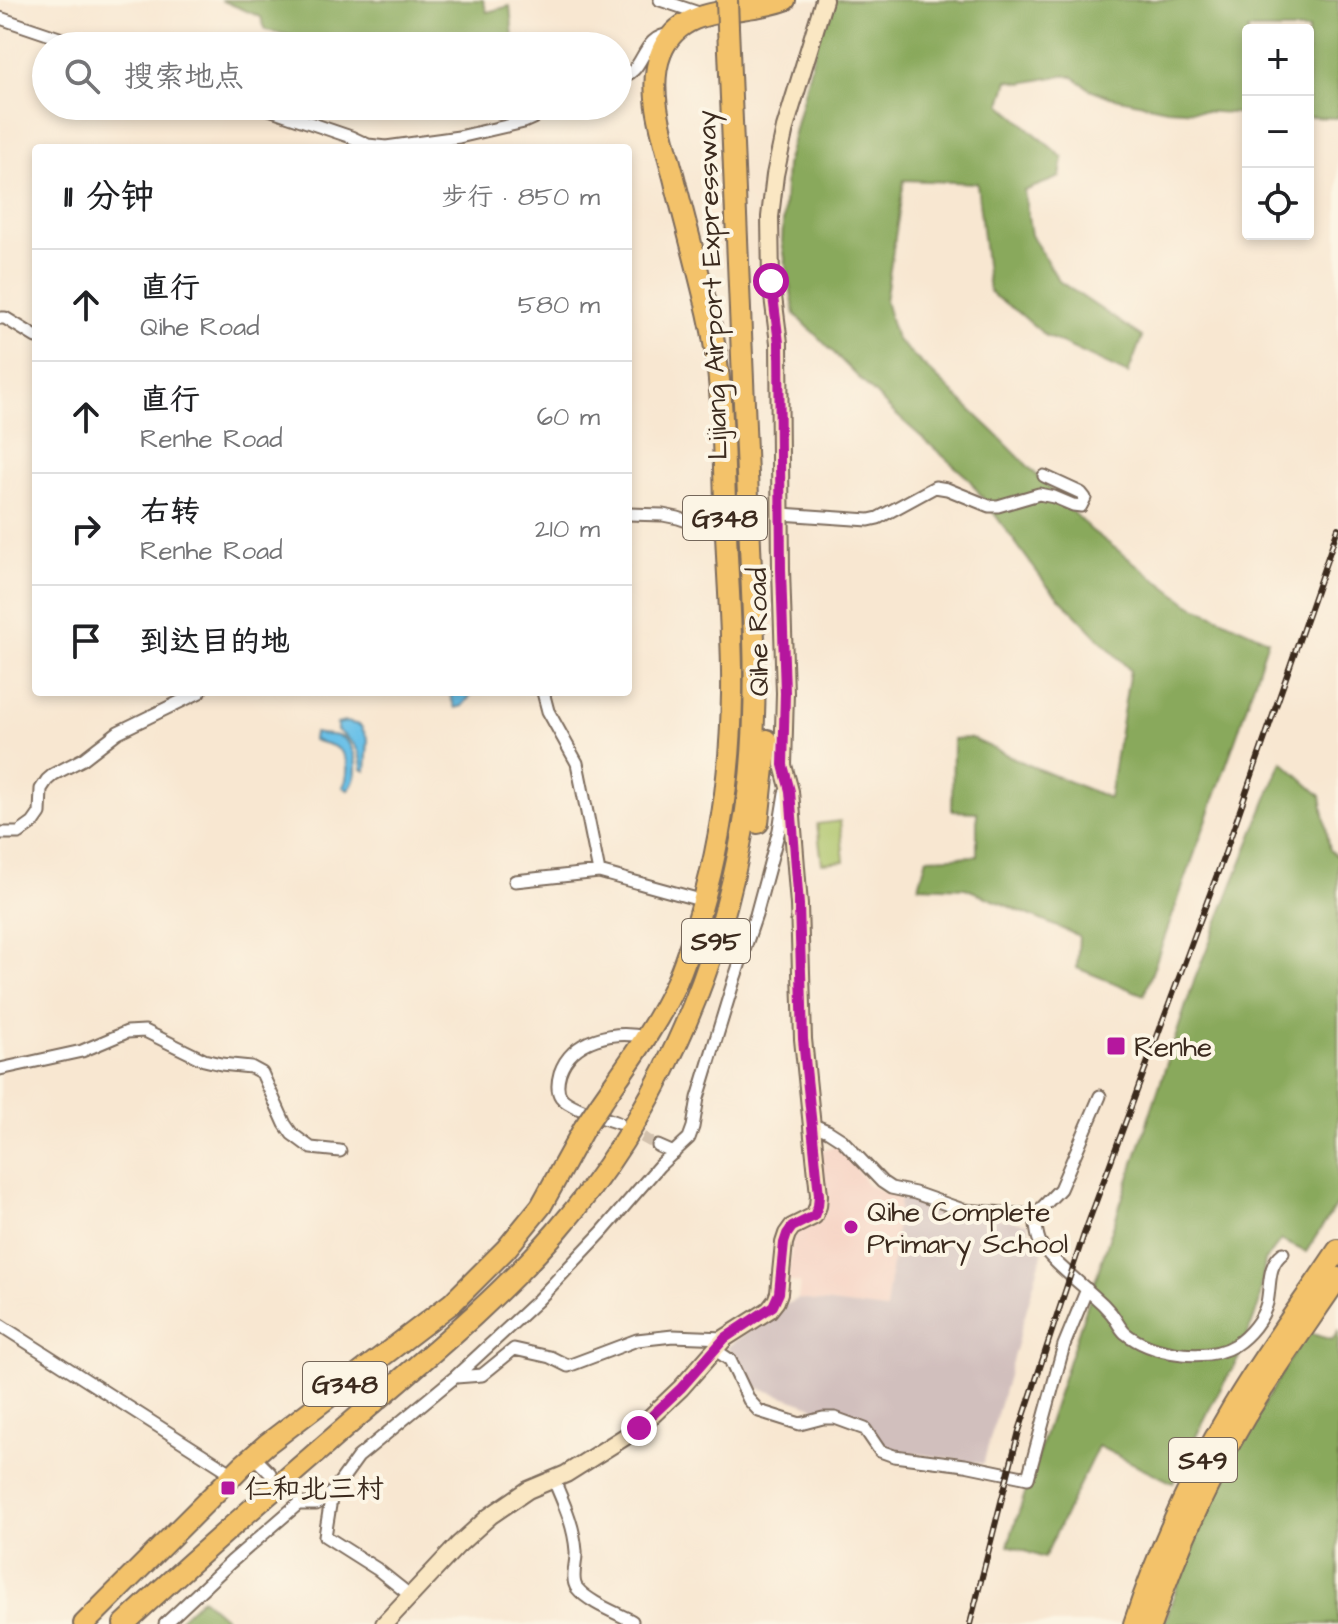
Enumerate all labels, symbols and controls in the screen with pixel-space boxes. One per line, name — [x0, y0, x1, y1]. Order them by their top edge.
map controls — [1242, 24, 1314, 240]
button: + — [1242, 24, 1314, 96]
search box — [32, 32, 632, 120]
icon: search — [60, 54, 104, 98]
text: 搜索地点 — [124, 56, 244, 98]
button: − — [1242, 96, 1314, 168]
street label: Lijiang Airport Expressway — [687, 109, 740, 461]
button: locate — [1242, 168, 1314, 240]
text: 11 分钟 — [64, 173, 154, 221]
text: 步行 · 850 m — [441, 179, 600, 215]
route start — [753, 263, 789, 299]
text: 直行 — [140, 267, 200, 309]
icon: ahead — [64, 283, 108, 327]
text: 580 m — [518, 287, 600, 323]
text: Qihe Road — [140, 309, 260, 345]
text: 直行 — [140, 379, 200, 421]
icon: ahead — [64, 395, 108, 439]
text: 60 m — [537, 399, 600, 435]
text: Renhe Road — [140, 421, 283, 457]
text: 右转 — [140, 491, 200, 533]
road number: G348 — [683, 496, 767, 540]
icon: right — [64, 507, 108, 551]
text: 210 m — [535, 511, 600, 547]
text: Renhe Road — [140, 533, 283, 569]
street label: Qihe Road — [738, 567, 779, 697]
icon: arrive — [64, 619, 108, 663]
text: 到达目的地 — [140, 621, 290, 663]
road number: S95 — [682, 919, 750, 963]
place label: Renhe — [1134, 1028, 1212, 1067]
marker: Renhe — [1105, 1035, 1127, 1057]
place label: Qihe Complete Primary School — [867, 1193, 1068, 1266]
marker: Qihe Complete Primary School — [842, 1218, 860, 1236]
road number: G348 — [303, 1362, 387, 1406]
route end — [621, 1410, 657, 1446]
road number: S49 — [1169, 1438, 1237, 1482]
place label: 仁和北三村 — [244, 1470, 384, 1509]
marker: 仁和北三村 — [219, 1479, 237, 1497]

